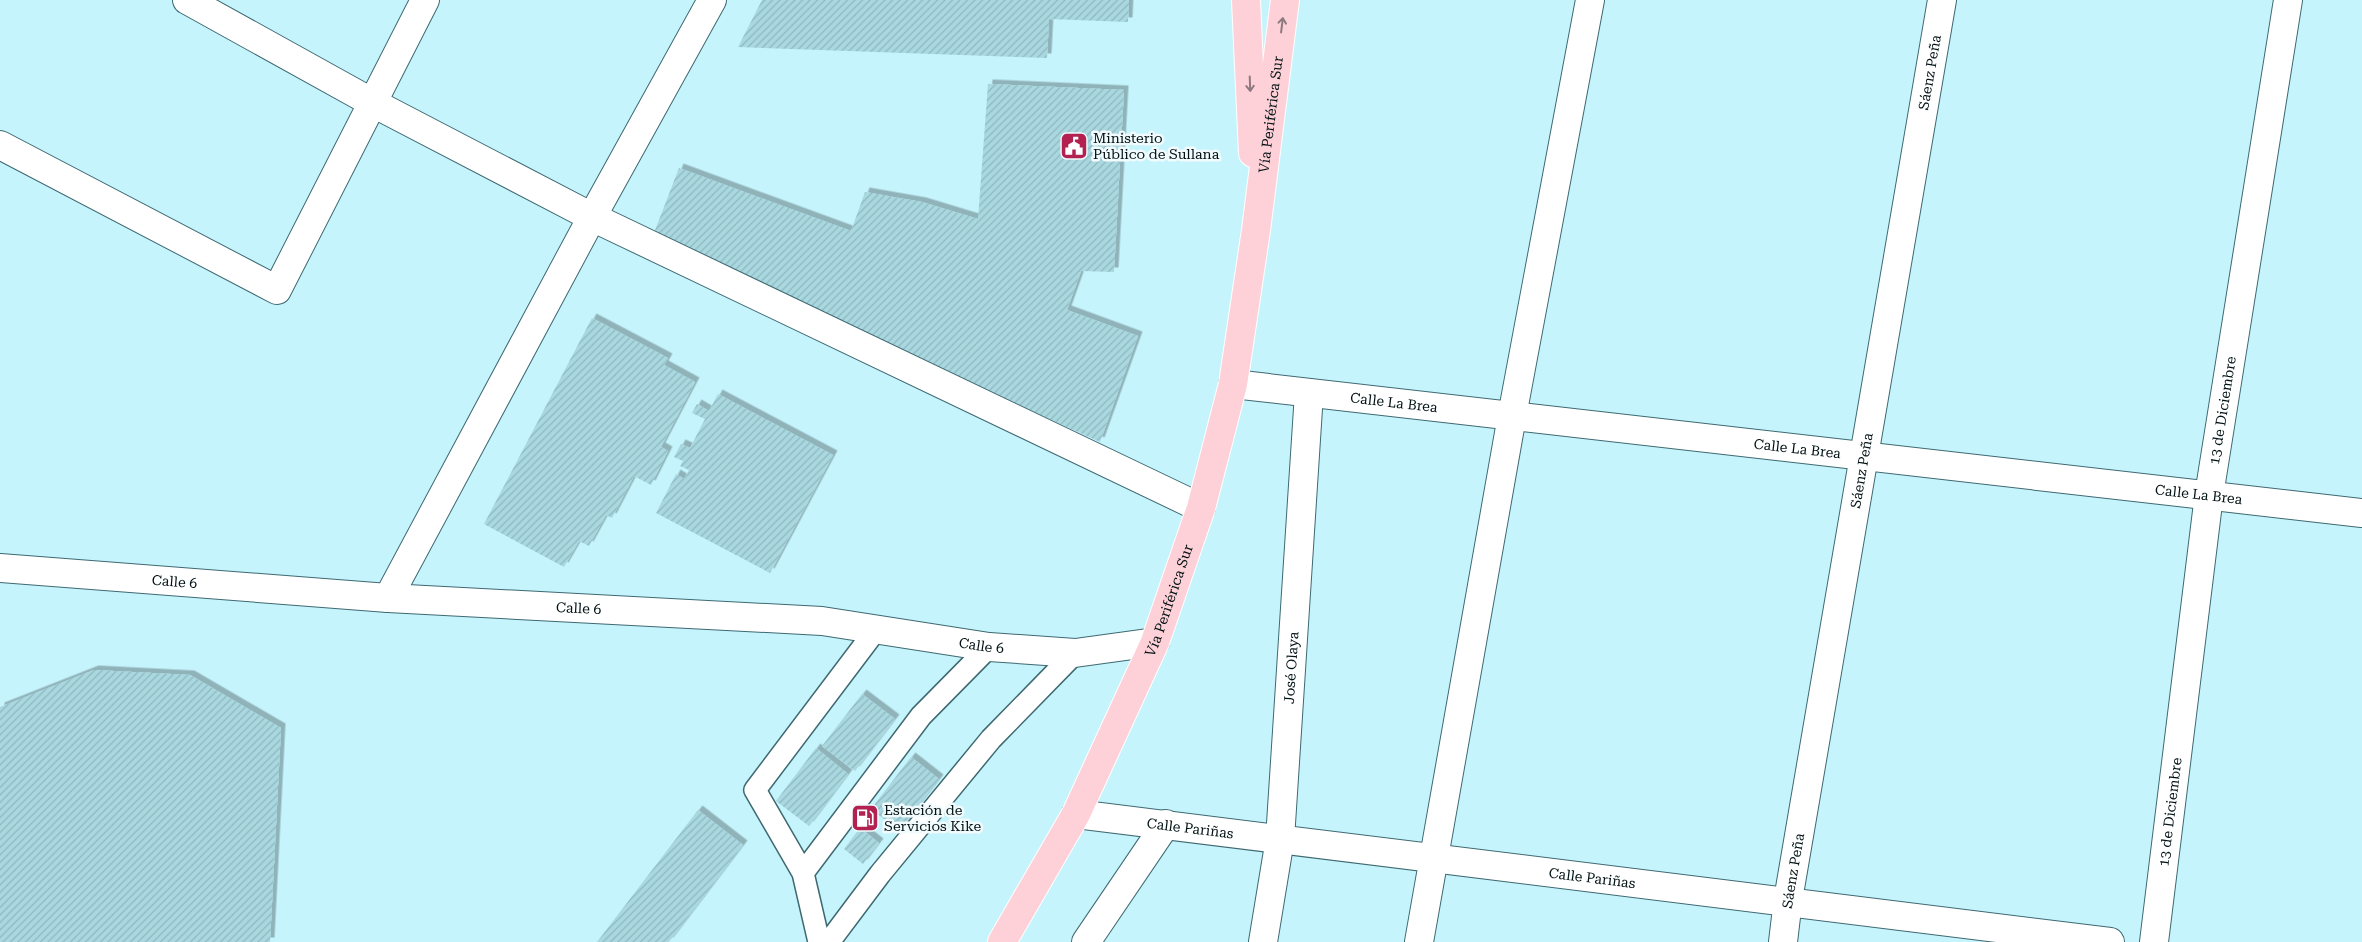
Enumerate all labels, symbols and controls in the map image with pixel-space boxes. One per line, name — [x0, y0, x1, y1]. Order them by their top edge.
one-way arrow — [1277, 18, 1287, 34]
street label: Sáenz Peña — [1915, 33, 1944, 111]
street label: Vía Periférica Sur — [1255, 55, 1286, 174]
one-way arrow — [1245, 75, 1255, 91]
place label: Ministerio Público de Sullana — [1093, 130, 1220, 162]
public building icon: Ministerio Público de Sullana — [1059, 131, 1089, 161]
street label: 13 de Diciembre — [2206, 355, 2239, 466]
street label: Calle La Brea — [1349, 389, 1439, 415]
street label: Sáenz Peña — [1847, 431, 1876, 509]
street label: Calle La Brea — [1753, 436, 1842, 461]
street label: Calle La Brea — [2154, 481, 2244, 507]
street label: Vía Periférica Sur — [1142, 542, 1196, 659]
street label: Calle 6 — [151, 572, 198, 591]
street label: Calle 6 — [555, 599, 602, 617]
street label: José Olaya — [1281, 631, 1301, 704]
street label: Calle 6 — [958, 634, 1005, 656]
street label: 13 de Diciembre — [2155, 756, 2185, 867]
place label: Estación de Servicios Kike — [884, 802, 981, 834]
fuel station icon: Estación de Servicios Kike — [850, 803, 880, 833]
street label: Calle Pariñas — [1146, 815, 1235, 841]
street label: Sáenz Peña — [1779, 831, 1807, 909]
street label: Calle Pariñas — [1548, 865, 1637, 891]

